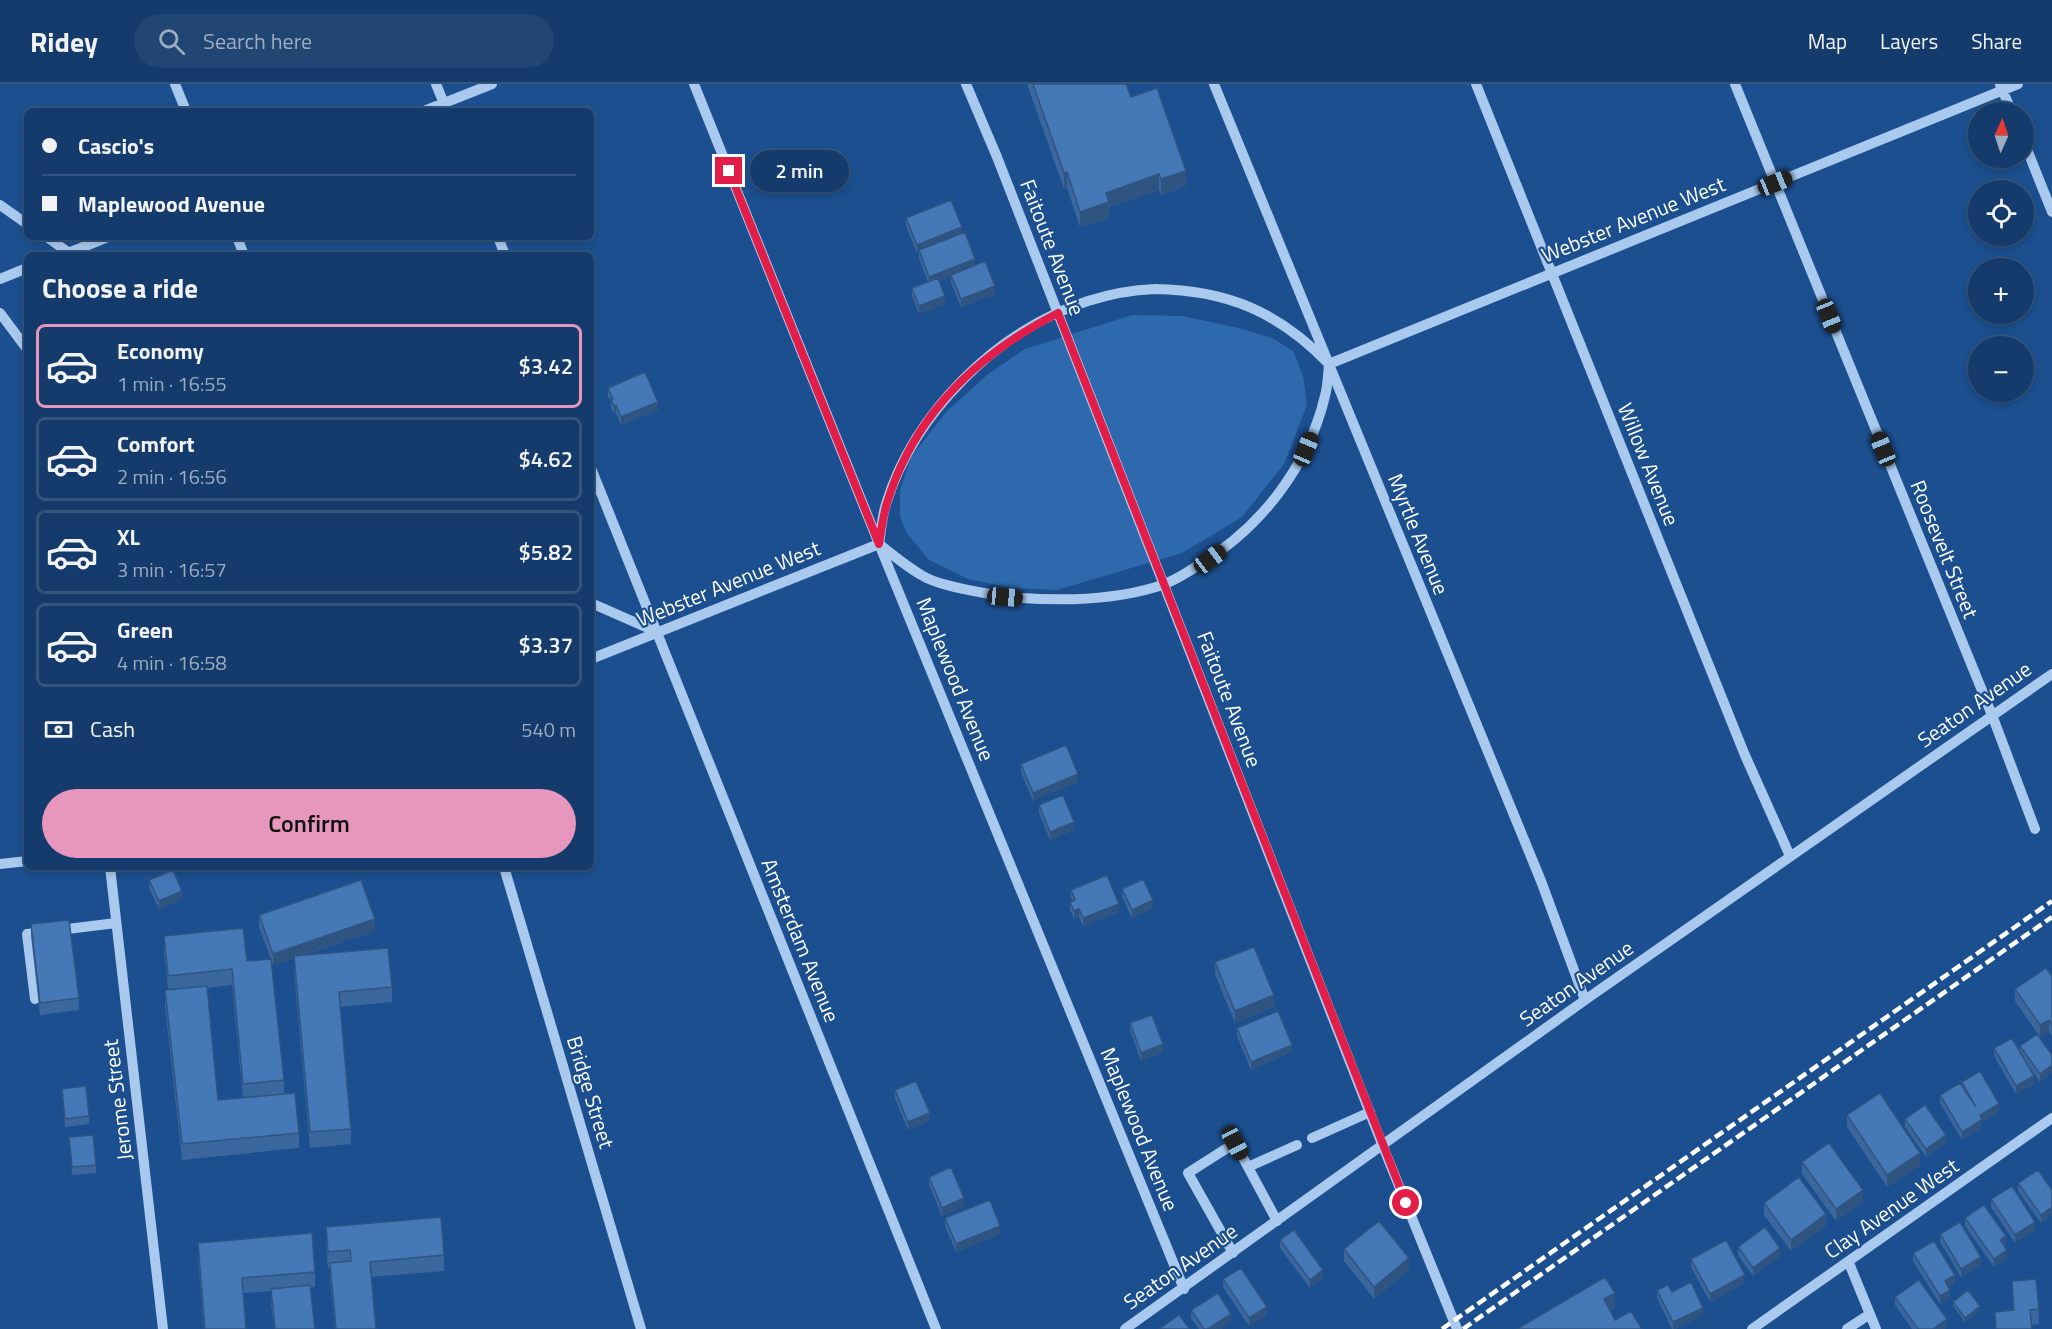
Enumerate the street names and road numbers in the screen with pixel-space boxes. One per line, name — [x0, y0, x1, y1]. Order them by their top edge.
street label: Webster Avenue West — [1536, 167, 1730, 270]
street label: Faitoute Avenue — [1012, 174, 1094, 320]
street label: Willow Avenue — [1610, 398, 1688, 530]
street label: Myrtle Avenue — [1380, 469, 1458, 599]
street label: Roosevelt Street — [1903, 475, 1988, 624]
street label: Webster Avenue West — [631, 531, 825, 634]
street label: Maplewood Avenue — [909, 592, 1003, 766]
street label: Faitoute Avenue — [1189, 626, 1271, 772]
street label: Seaton Avenue — [1911, 653, 2037, 755]
street label: Amsterdam Avenue — [754, 853, 848, 1027]
street label: Seaton Avenue — [1513, 932, 1639, 1034]
street label: Bridge Street — [559, 1032, 623, 1153]
street label: Jerome Street — [94, 1037, 140, 1162]
street label: Maplewood Avenue — [1093, 1042, 1187, 1216]
street label: Clay Avenue West — [1817, 1149, 1965, 1266]
street label: Seaton Avenue — [1117, 1215, 1243, 1317]

